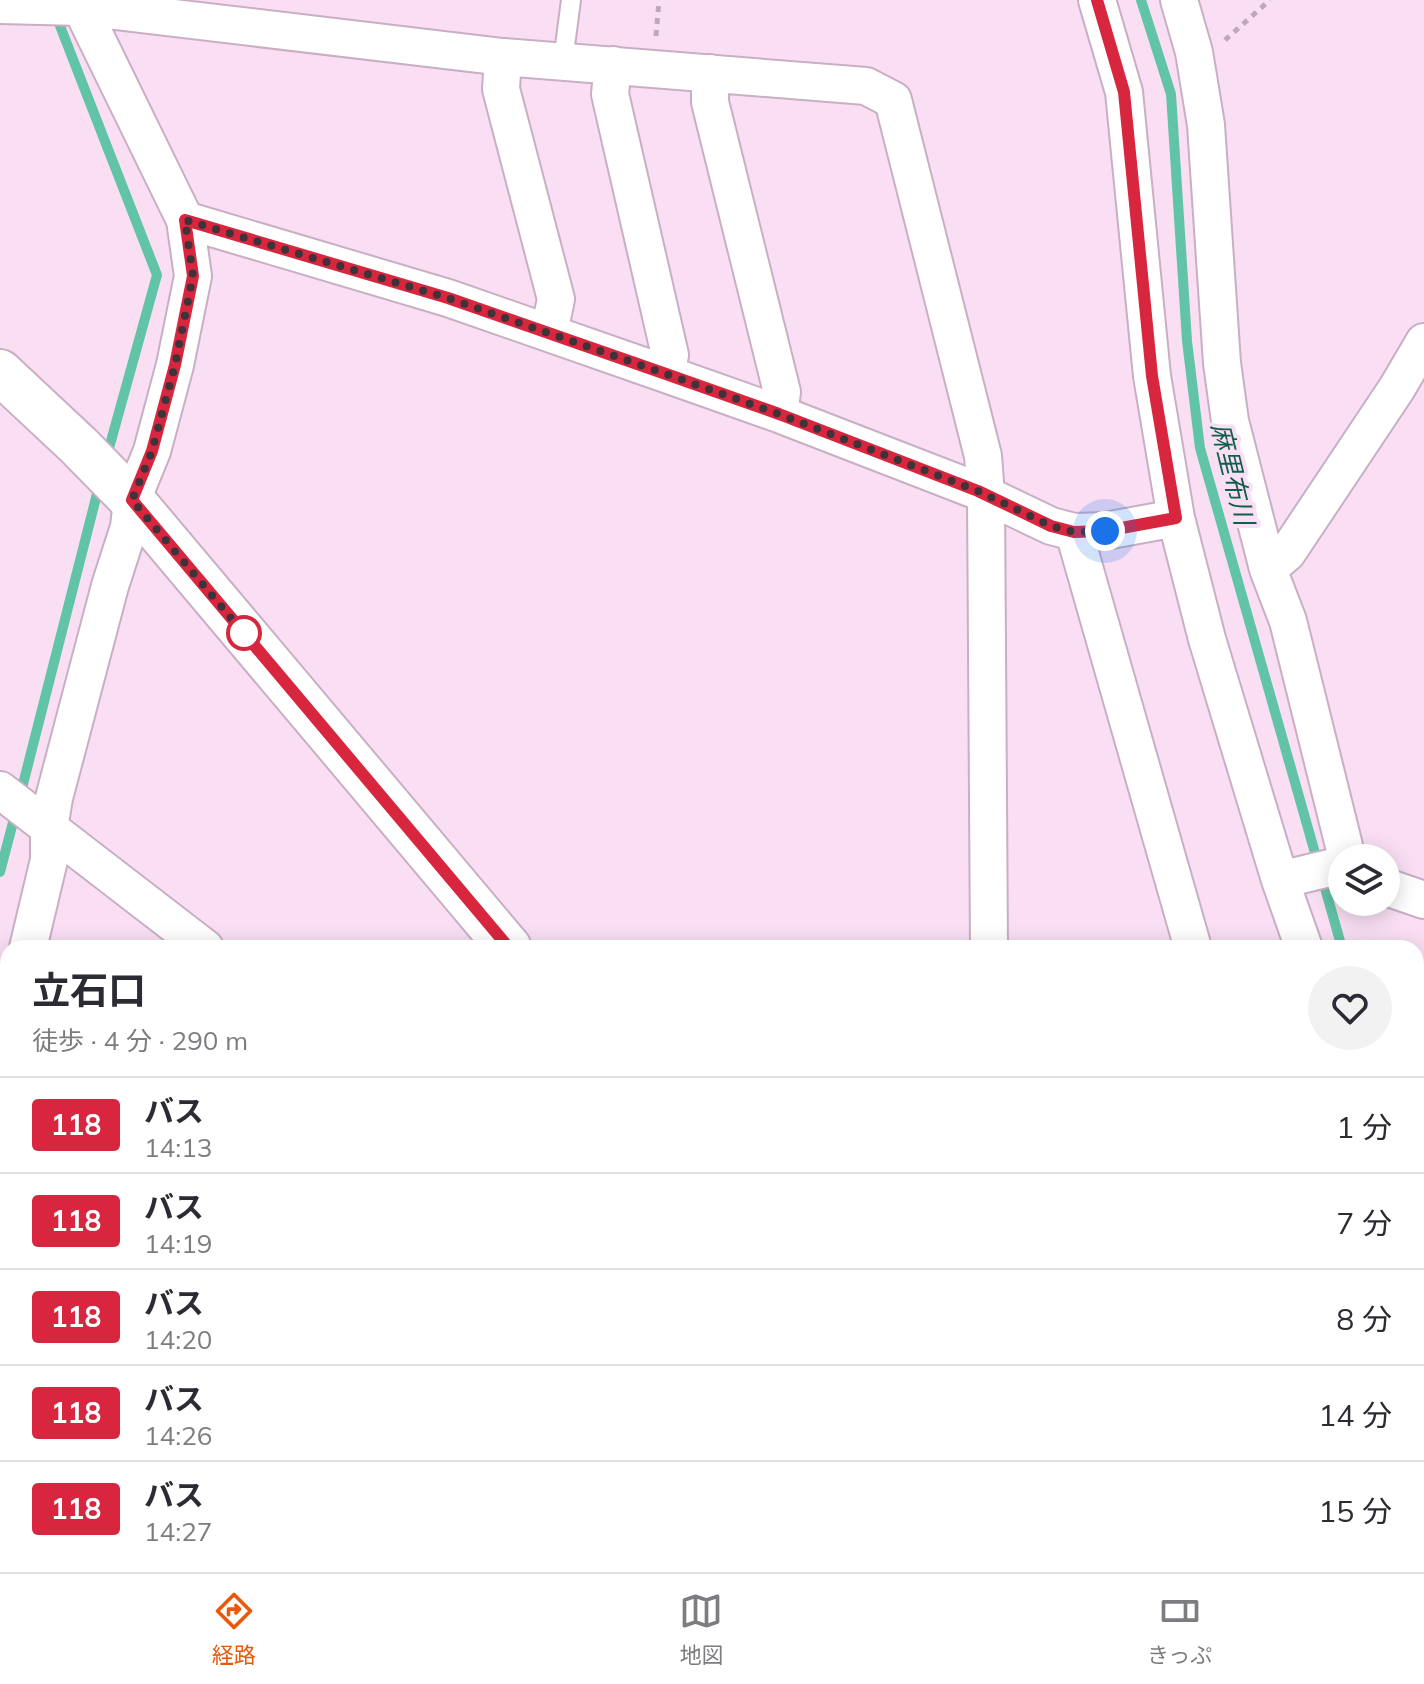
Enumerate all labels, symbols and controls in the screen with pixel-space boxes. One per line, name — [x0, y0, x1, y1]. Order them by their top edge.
water label: 麻里布川 — [1204, 420, 1262, 531]
your location — [1085, 511, 1125, 551]
unlabelled marker — [227, 616, 261, 650]
map controls — [1328, 844, 1400, 916]
button: layers — [1328, 844, 1400, 916]
text: 立石口 — [32, 966, 146, 1014]
button: heart — [1308, 966, 1392, 1050]
text: 徒歩 · 4 分 · 290 m — [32, 1024, 248, 1057]
text: バス — [144, 1092, 204, 1130]
text: 118 — [51, 1107, 101, 1142]
text: 1 分 — [1336, 1108, 1392, 1146]
text: 14:13 — [144, 1131, 212, 1164]
text: バス — [144, 1188, 204, 1226]
text: 118 — [51, 1203, 101, 1238]
text: 7 分 — [1336, 1204, 1392, 1242]
text: 14:19 — [144, 1227, 212, 1260]
text: バス — [144, 1284, 204, 1322]
text: 118 — [51, 1299, 101, 1334]
text: 8 分 — [1336, 1300, 1392, 1338]
text: 14:20 — [144, 1323, 212, 1356]
text: バス — [144, 1380, 204, 1418]
text: 118 — [51, 1395, 101, 1430]
text: 14 分 — [1318, 1396, 1392, 1434]
text: 14:26 — [144, 1419, 212, 1452]
text: バス — [144, 1476, 204, 1514]
text: 118 — [51, 1491, 101, 1526]
text: 15 分 — [1318, 1492, 1392, 1530]
text: 14:27 — [144, 1515, 212, 1548]
tab: 経路 — [212, 1589, 256, 1669]
tab: 地図 — [679, 1589, 723, 1669]
tab: きっぷ — [1147, 1589, 1212, 1669]

